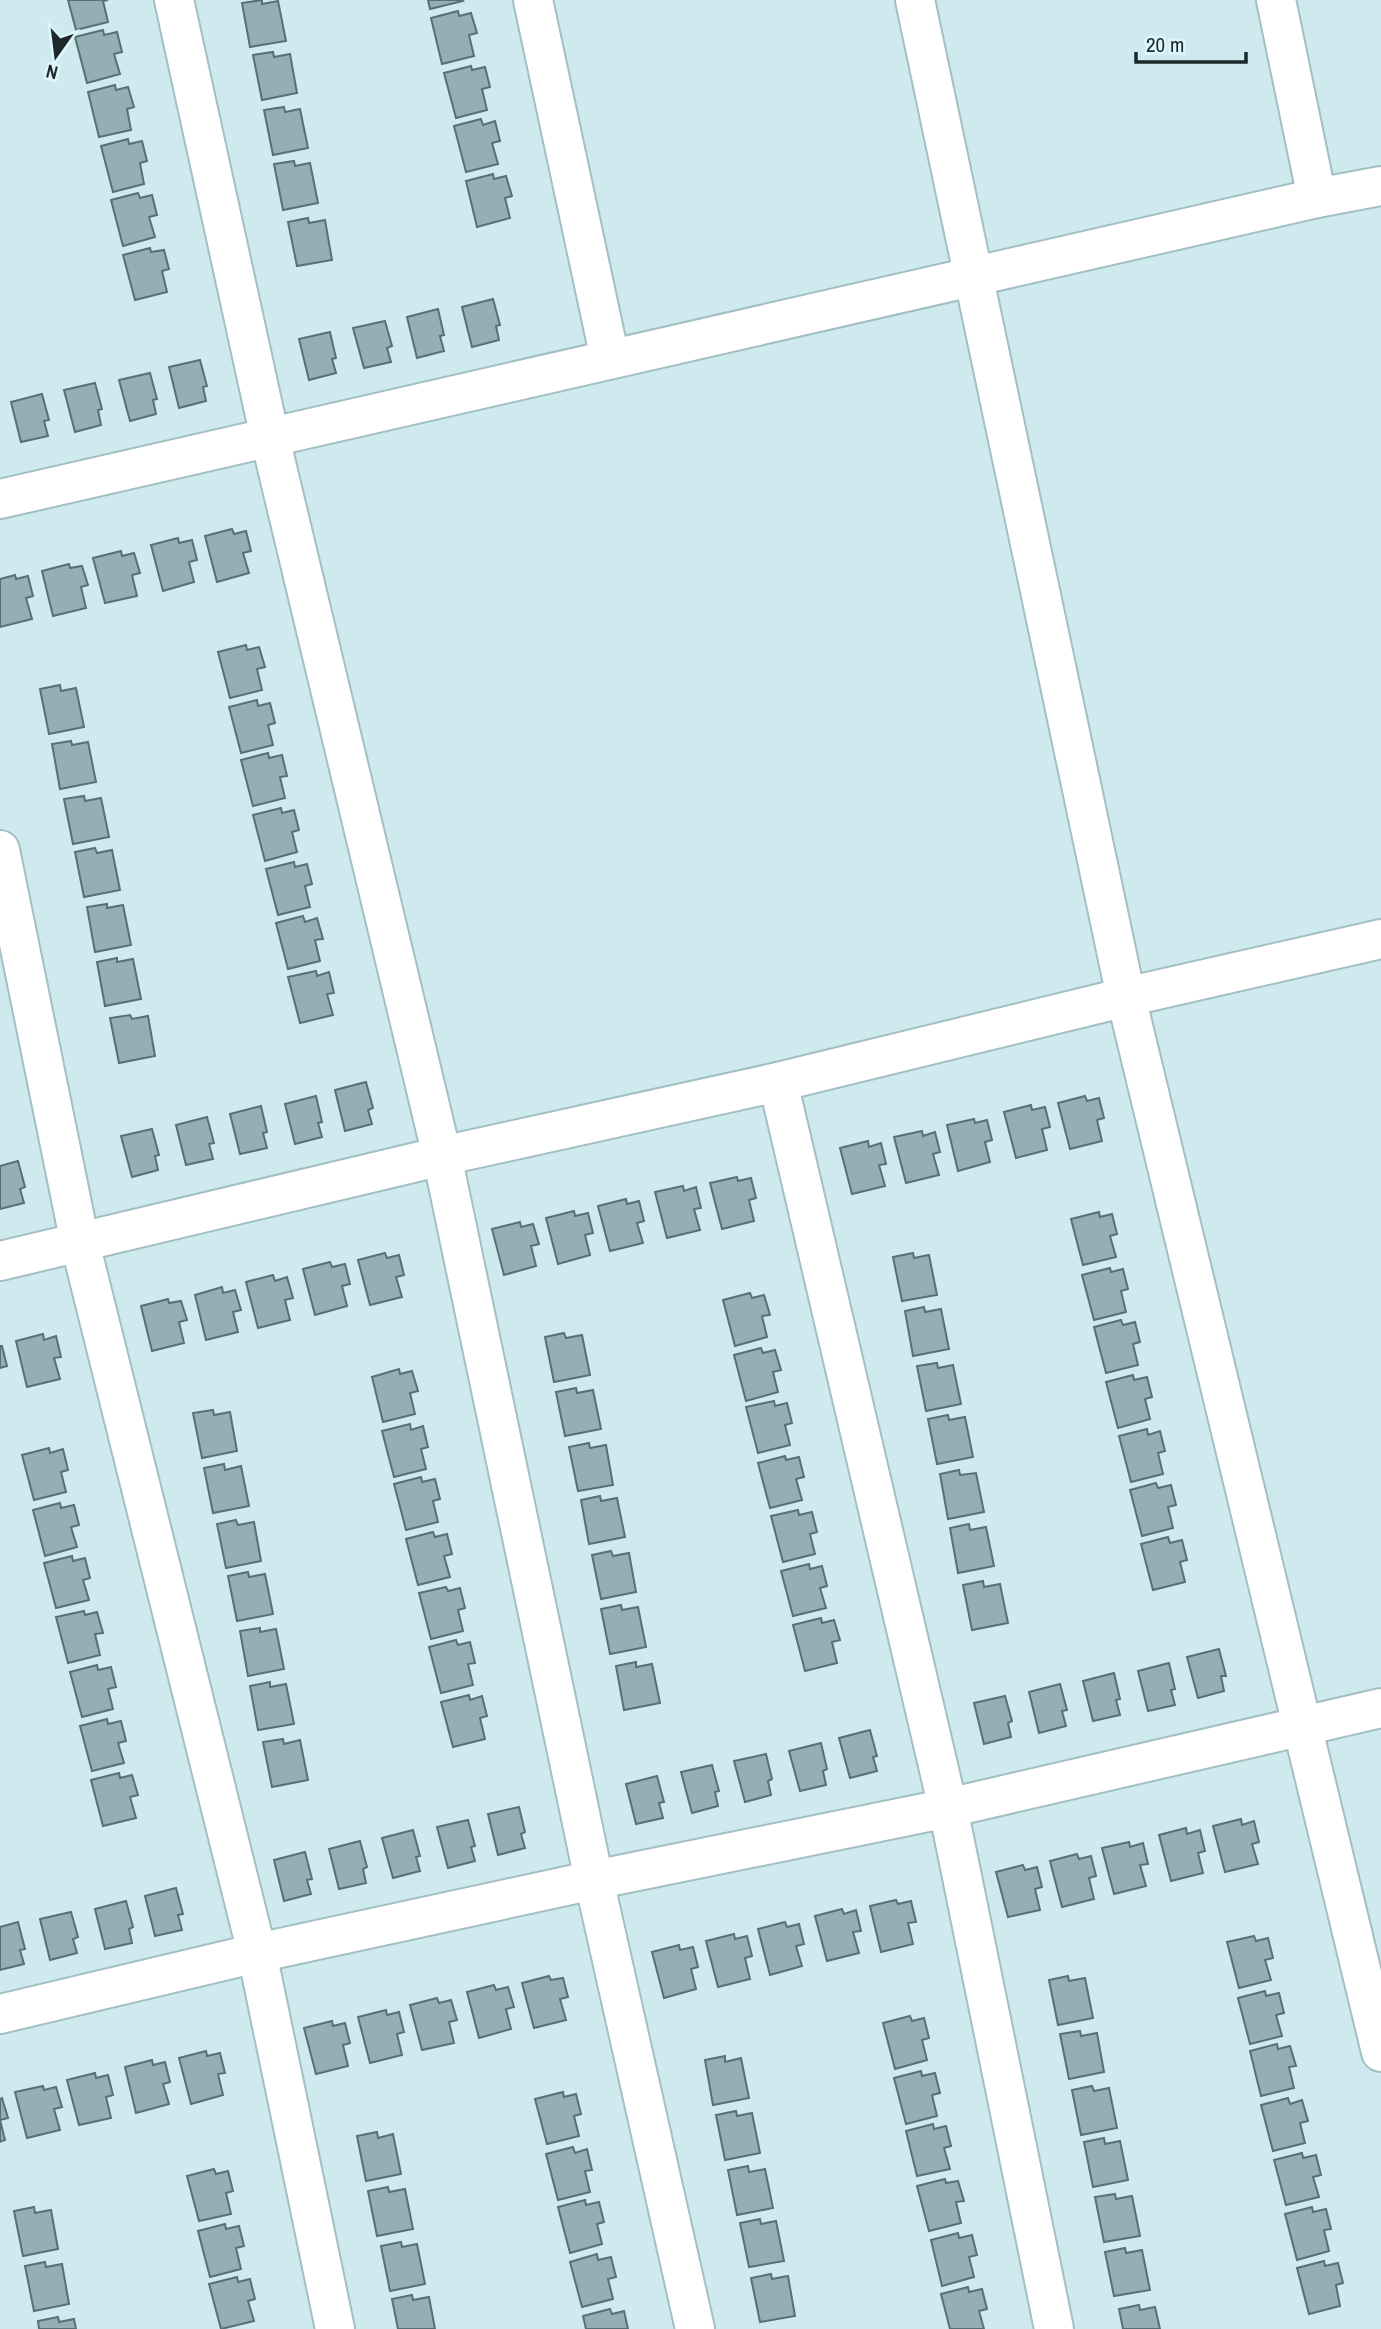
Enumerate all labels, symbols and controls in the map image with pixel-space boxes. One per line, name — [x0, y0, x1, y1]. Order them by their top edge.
north arrow — [21, 21, 91, 91]
scale bar — [1136, 21, 1246, 65]
text: 20 m — [1146, 30, 1184, 59]
text: N — [43, 59, 60, 86]

